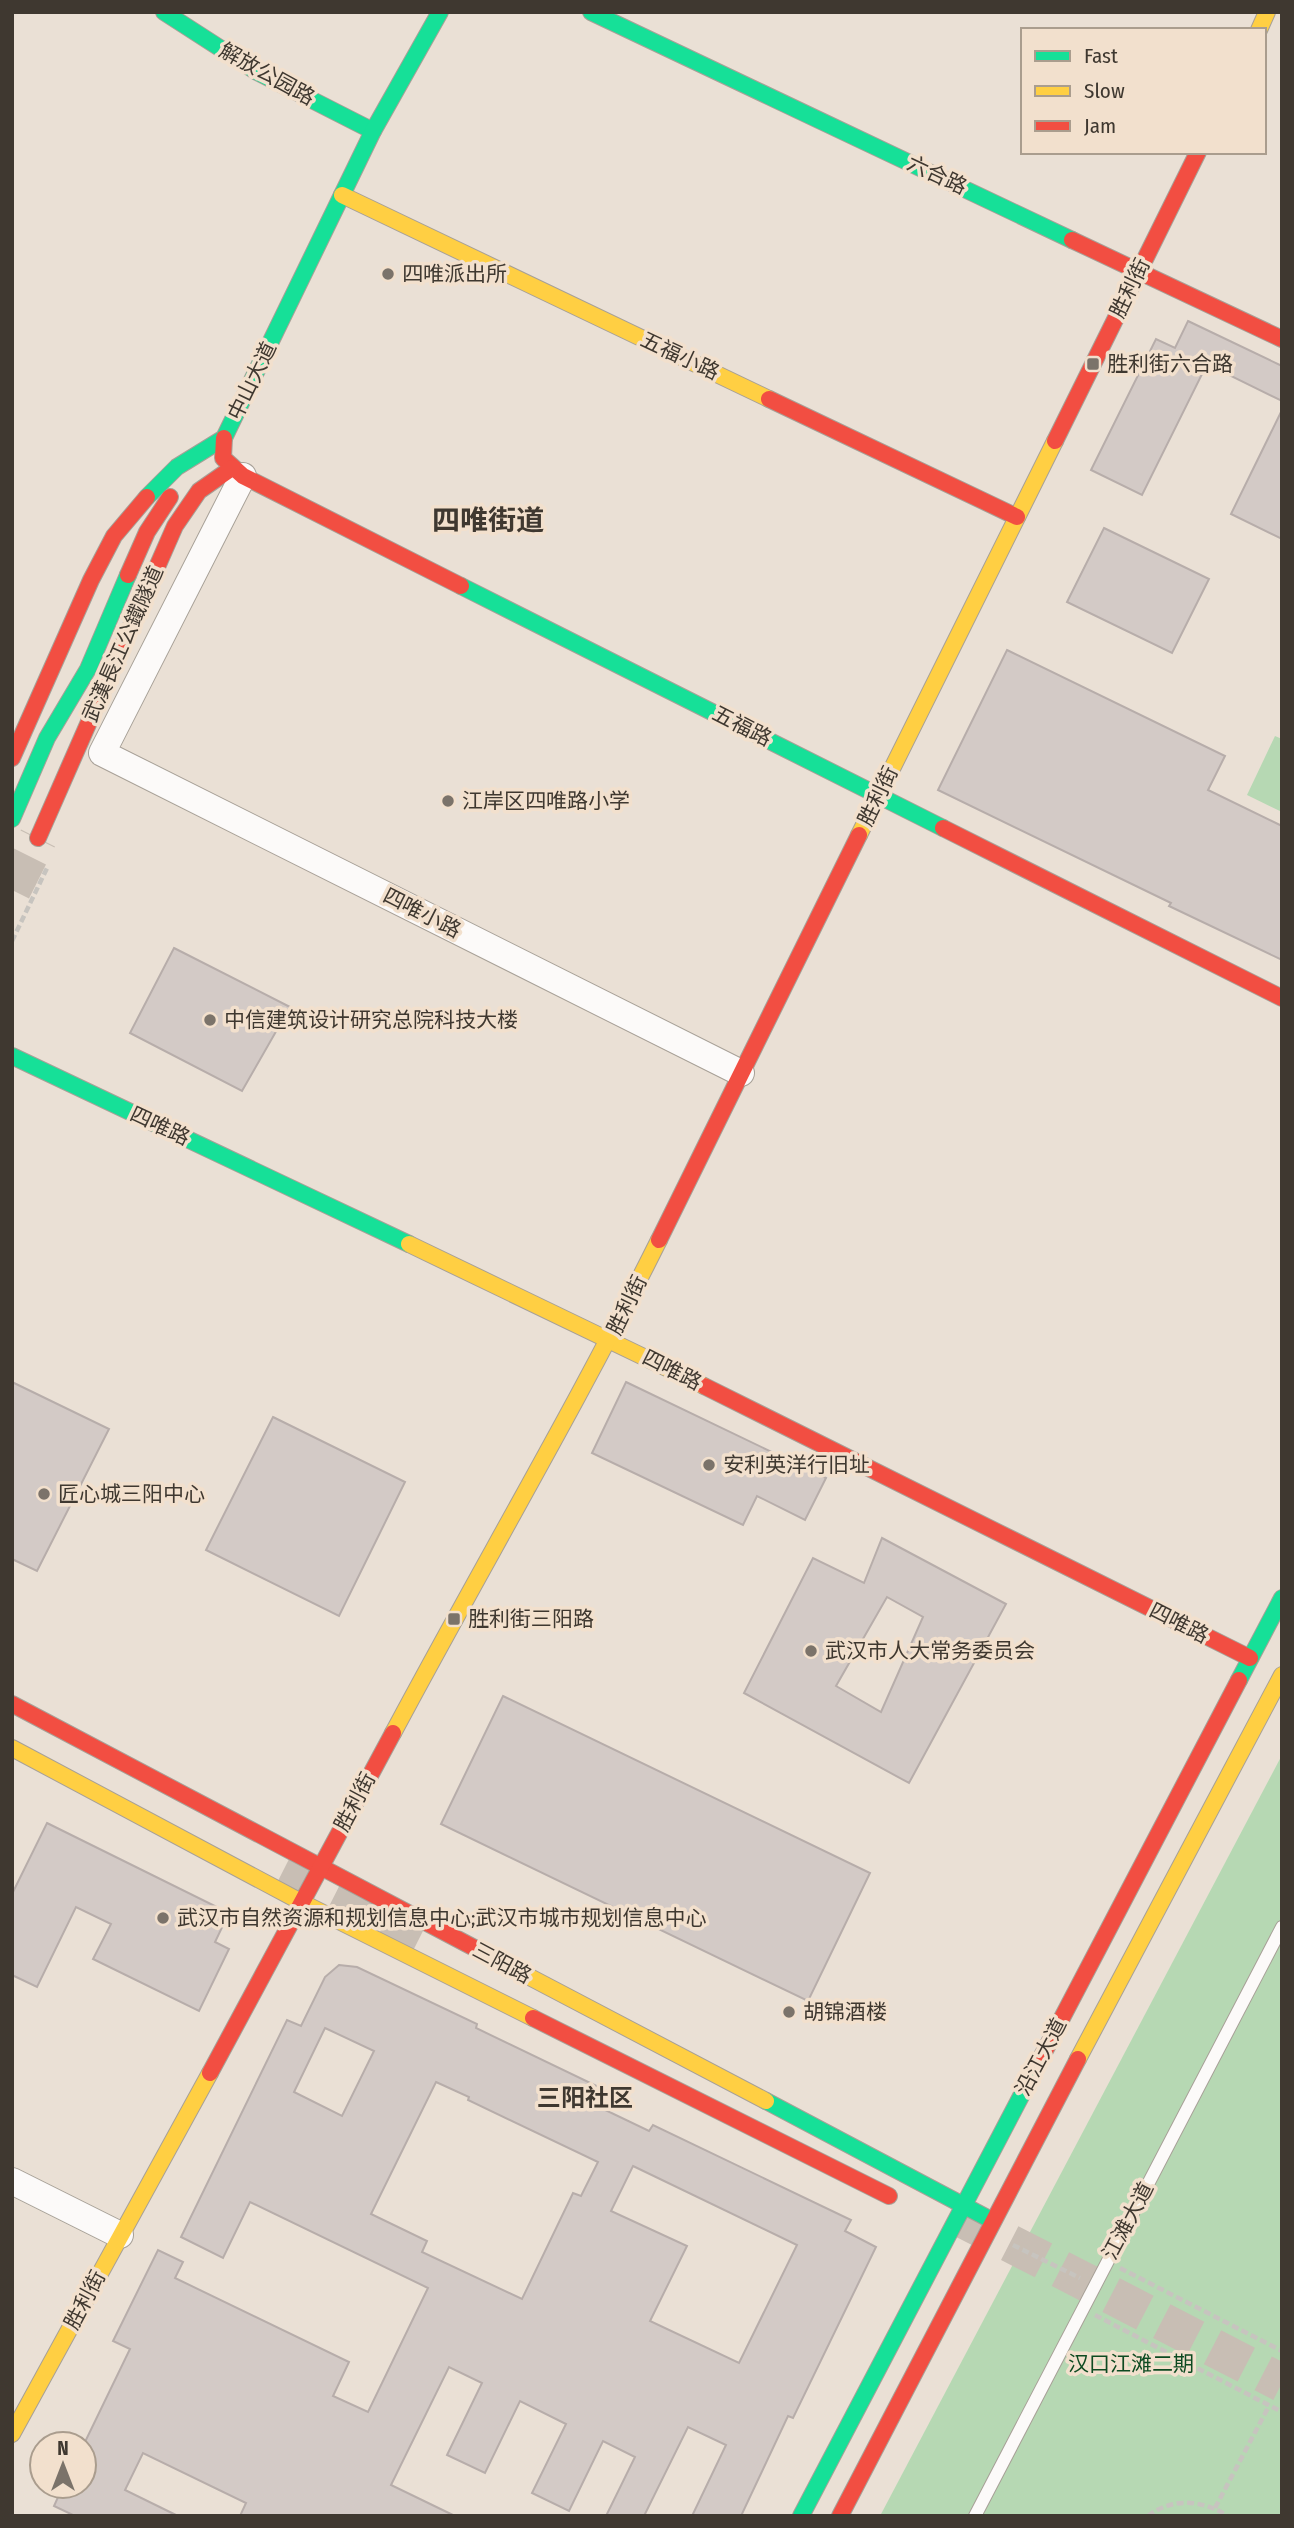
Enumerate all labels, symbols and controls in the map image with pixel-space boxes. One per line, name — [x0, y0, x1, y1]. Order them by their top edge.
legend — [1021, 28, 1266, 154]
street label: 解放公园路 — [215, 37, 319, 111]
text: Fast — [1084, 43, 1118, 69]
text: Slow — [1084, 78, 1125, 104]
text: Jam — [1084, 113, 1116, 139]
street label: 六合路 — [903, 150, 971, 200]
street label: 胜利街 — [1105, 254, 1155, 322]
place label: 四唯派出所 — [402, 261, 507, 287]
marker: 四唯派出所 — [380, 266, 396, 282]
street label: 五福小路 — [636, 326, 724, 386]
street label: 中山大道 — [222, 338, 282, 424]
place label: 胜利街六合路 — [1107, 351, 1233, 377]
marker: 胜利街六合路 — [1085, 356, 1101, 372]
district label: 四唯街道 — [432, 504, 544, 537]
street label: 武漢長江公鐵隧道 — [77, 562, 169, 726]
street label: 五福路 — [708, 700, 776, 752]
street label: 胜利街 — [853, 762, 903, 830]
place label: 江岸区四唯路小学 — [462, 788, 630, 814]
marker: 江岸区四唯路小学 — [440, 793, 456, 809]
street label: 四唯小路 — [379, 882, 465, 944]
place label: 中信建筑设计研究总院科技大楼 — [224, 1007, 518, 1033]
marker: 中信建筑设计研究总院科技大楼 — [202, 1012, 218, 1028]
street label: 四唯路 — [126, 1101, 194, 1151]
street label: 胜利街 — [602, 1271, 652, 1339]
street label: 四唯路 — [638, 1344, 706, 1396]
place label: 安利英洋行旧址 — [723, 1452, 870, 1478]
marker: 安利英洋行旧址 — [701, 1457, 717, 1473]
place label: 匠心城三阳中心 — [58, 1481, 205, 1507]
marker: 匠心城三阳中心 — [36, 1486, 52, 1502]
street label: 四唯路 — [1145, 1597, 1213, 1649]
place label: 胜利街三阳路 — [468, 1606, 594, 1632]
marker: 胜利街三阳路 — [446, 1611, 462, 1627]
place label: 武汉市人大常务委员会 — [825, 1638, 1035, 1664]
marker: 武汉市人大常务委员会 — [803, 1643, 819, 1659]
street label: 胜利街 — [329, 1768, 381, 1836]
place label: 武汉市自然资源和规划信息中心;武汉市城市规划信息中心 — [177, 1905, 706, 1931]
marker: 武汉市自然资源和规划信息中心;武汉市城市规划信息中心 — [155, 1910, 171, 1926]
street label: 三阳路 — [468, 1937, 536, 1989]
place label: 胡锦酒楼 — [803, 1999, 887, 2025]
marker: 胡锦酒楼 — [781, 2004, 797, 2020]
street label: 沿江大道 — [1010, 2014, 1072, 2100]
district label: 三阳社区 — [537, 2084, 633, 2112]
street label: 江滩大道 — [1097, 2178, 1159, 2264]
street label: 胜利街 — [59, 2266, 111, 2334]
park label: 汉口江滩二期 — [1068, 2351, 1194, 2377]
north arrow — [28, 2430, 98, 2500]
text: N — [57, 2437, 69, 2460]

